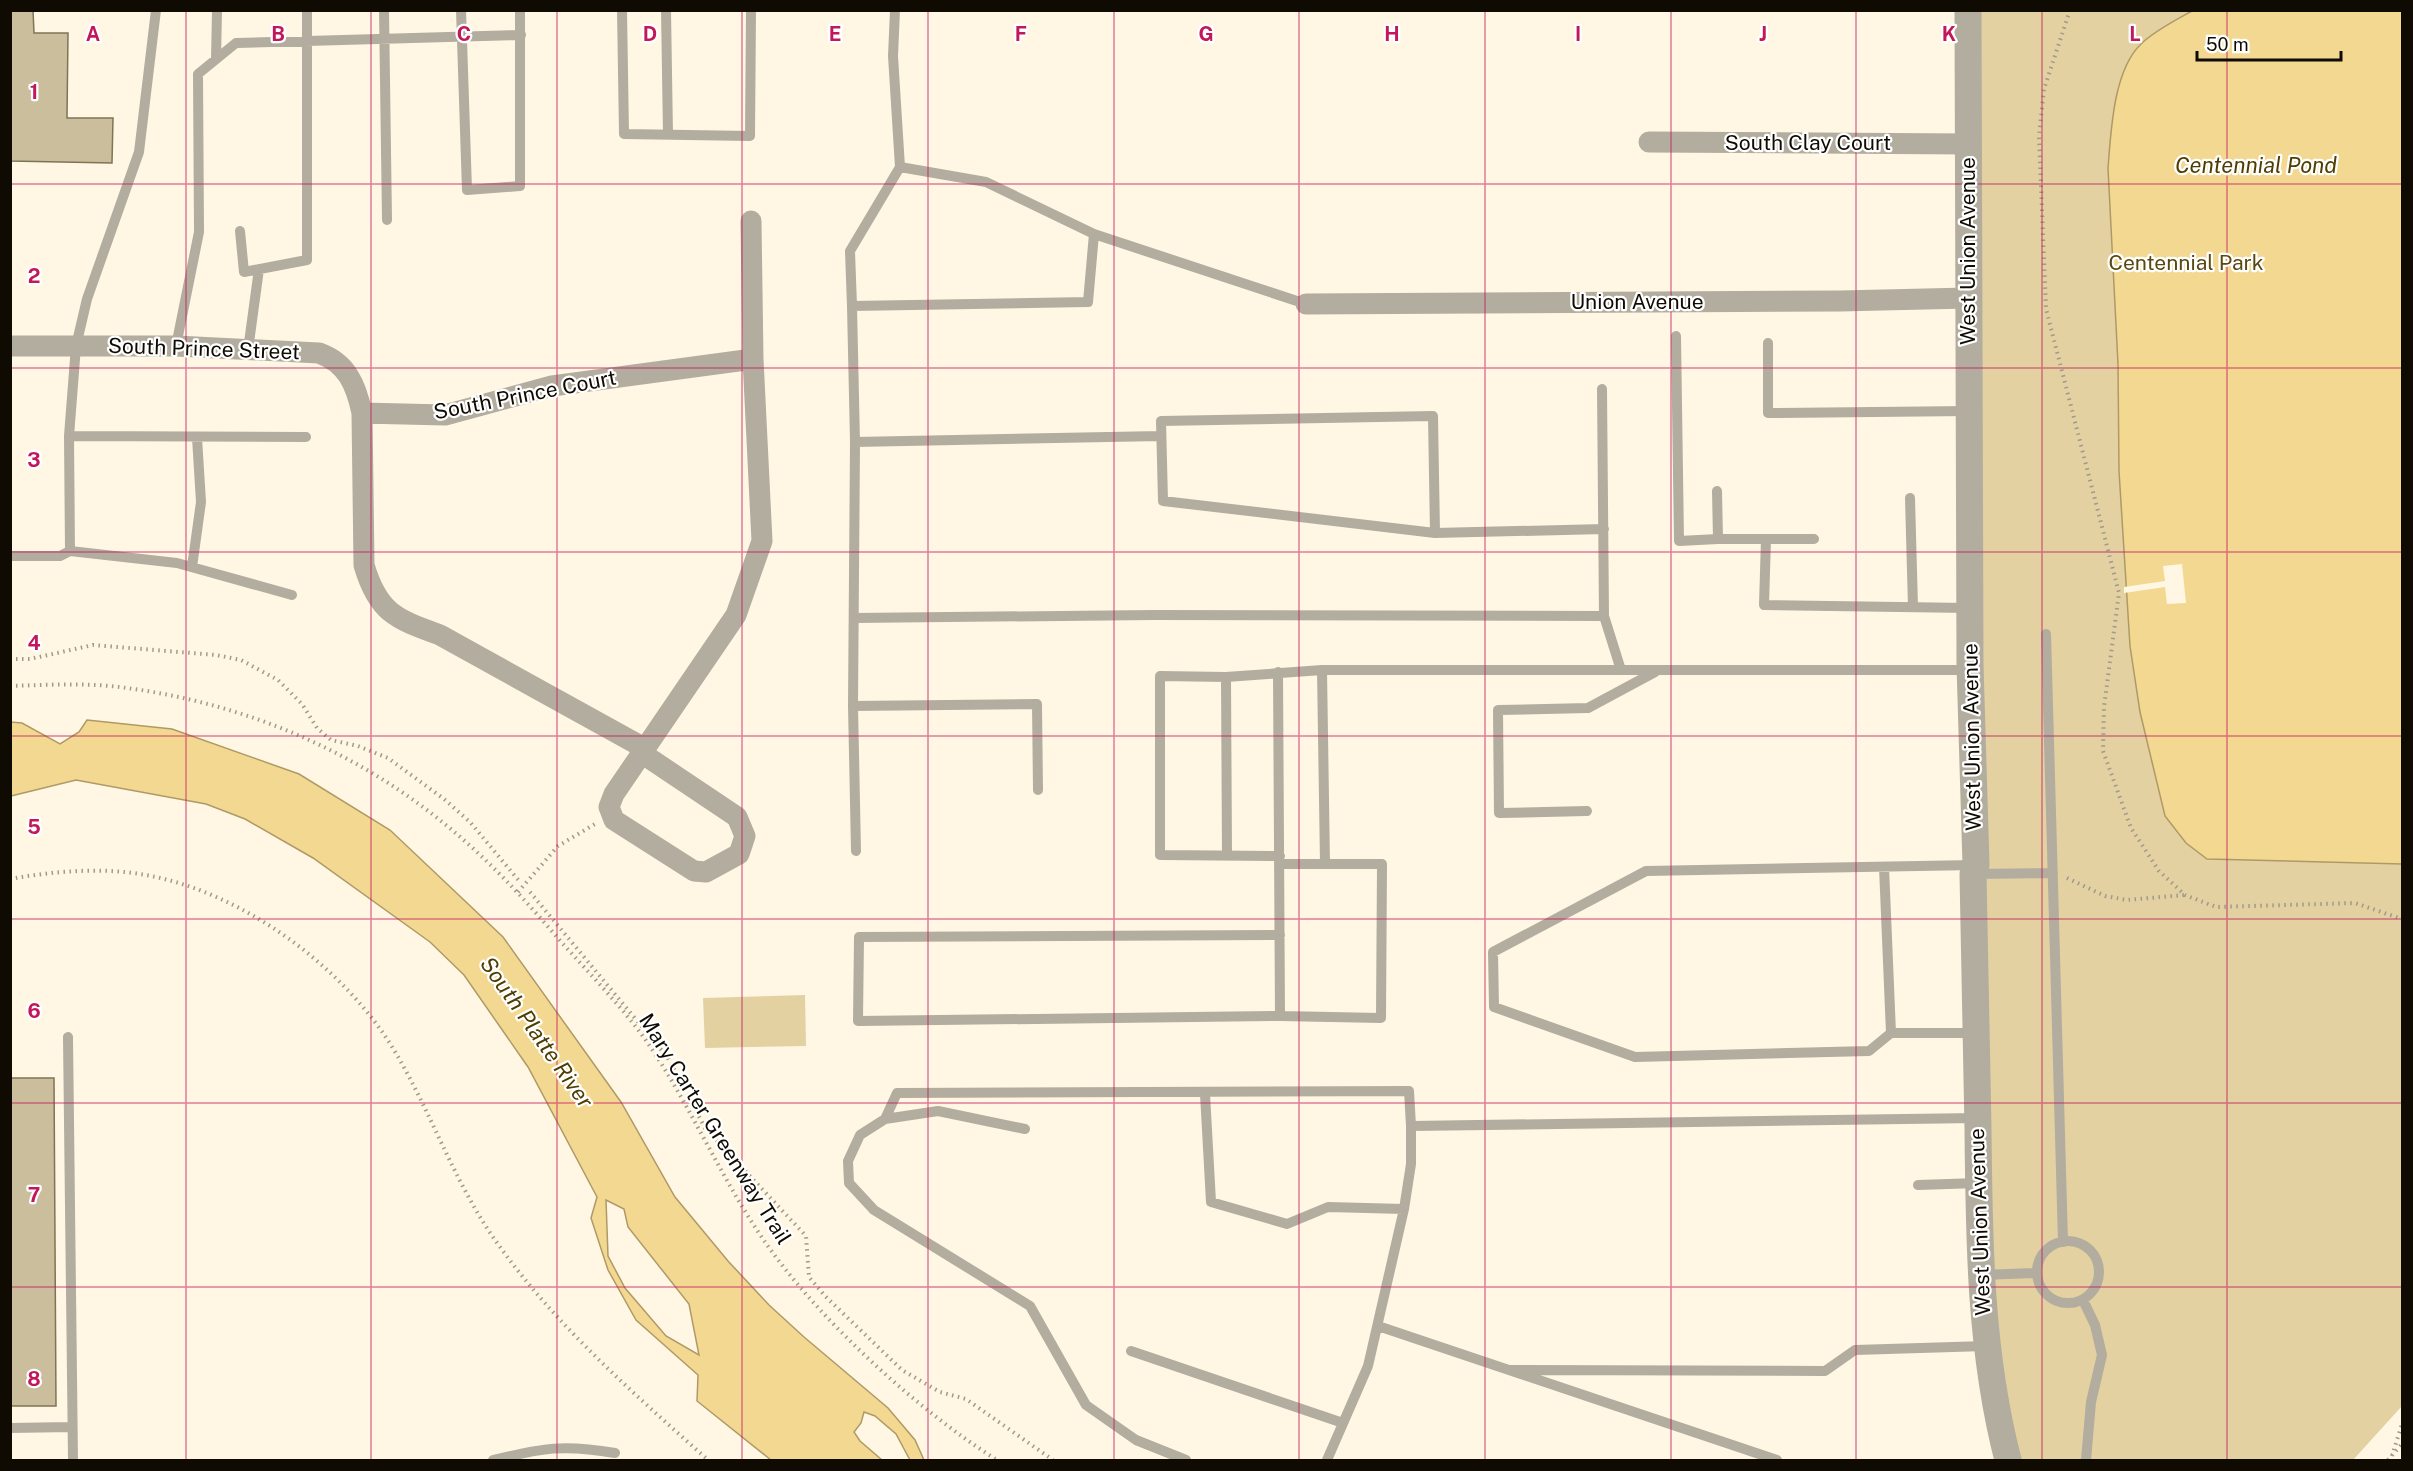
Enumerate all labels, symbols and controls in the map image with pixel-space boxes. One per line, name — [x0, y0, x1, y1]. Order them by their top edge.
text: A — [86, 22, 100, 46]
text: B — [271, 22, 285, 46]
text: C — [457, 22, 471, 46]
text: D — [643, 22, 657, 46]
text: E — [829, 22, 841, 46]
text: F — [1015, 22, 1027, 46]
text: G — [1198, 22, 1214, 46]
text: H — [1384, 22, 1400, 46]
text: I — [1575, 22, 1581, 46]
text: J — [1759, 22, 1767, 46]
text: K — [1942, 22, 1956, 46]
text: L — [2129, 22, 2141, 46]
scale bar — [2197, 24, 2341, 62]
text: 50 m — [2206, 34, 2249, 55]
text: 1 — [30, 80, 38, 104]
street label: South Clay Court — [1725, 130, 1891, 155]
water label: Centennial Pond — [2175, 152, 2337, 178]
street label: West Union Avenue — [1955, 157, 1980, 345]
park label: Centennial Park — [2108, 250, 2264, 275]
text: 2 — [28, 264, 40, 288]
street label: Union Avenue — [1570, 289, 1704, 314]
street label: South Prince Street — [108, 333, 300, 364]
street label: South Prince Court — [432, 365, 618, 424]
text: 3 — [27, 448, 41, 472]
text: 4 — [27, 631, 41, 655]
street label: West Union Avenue — [1957, 643, 1986, 831]
text: 5 — [27, 815, 41, 839]
water label: South Platte River — [475, 951, 599, 1113]
text: 6 — [27, 999, 41, 1023]
street label: Mary Carter Greenway Trail — [634, 1009, 797, 1249]
street label: West Union Avenue — [1964, 1128, 1995, 1316]
text: 7 — [28, 1183, 40, 1207]
text: 8 — [27, 1367, 41, 1391]

